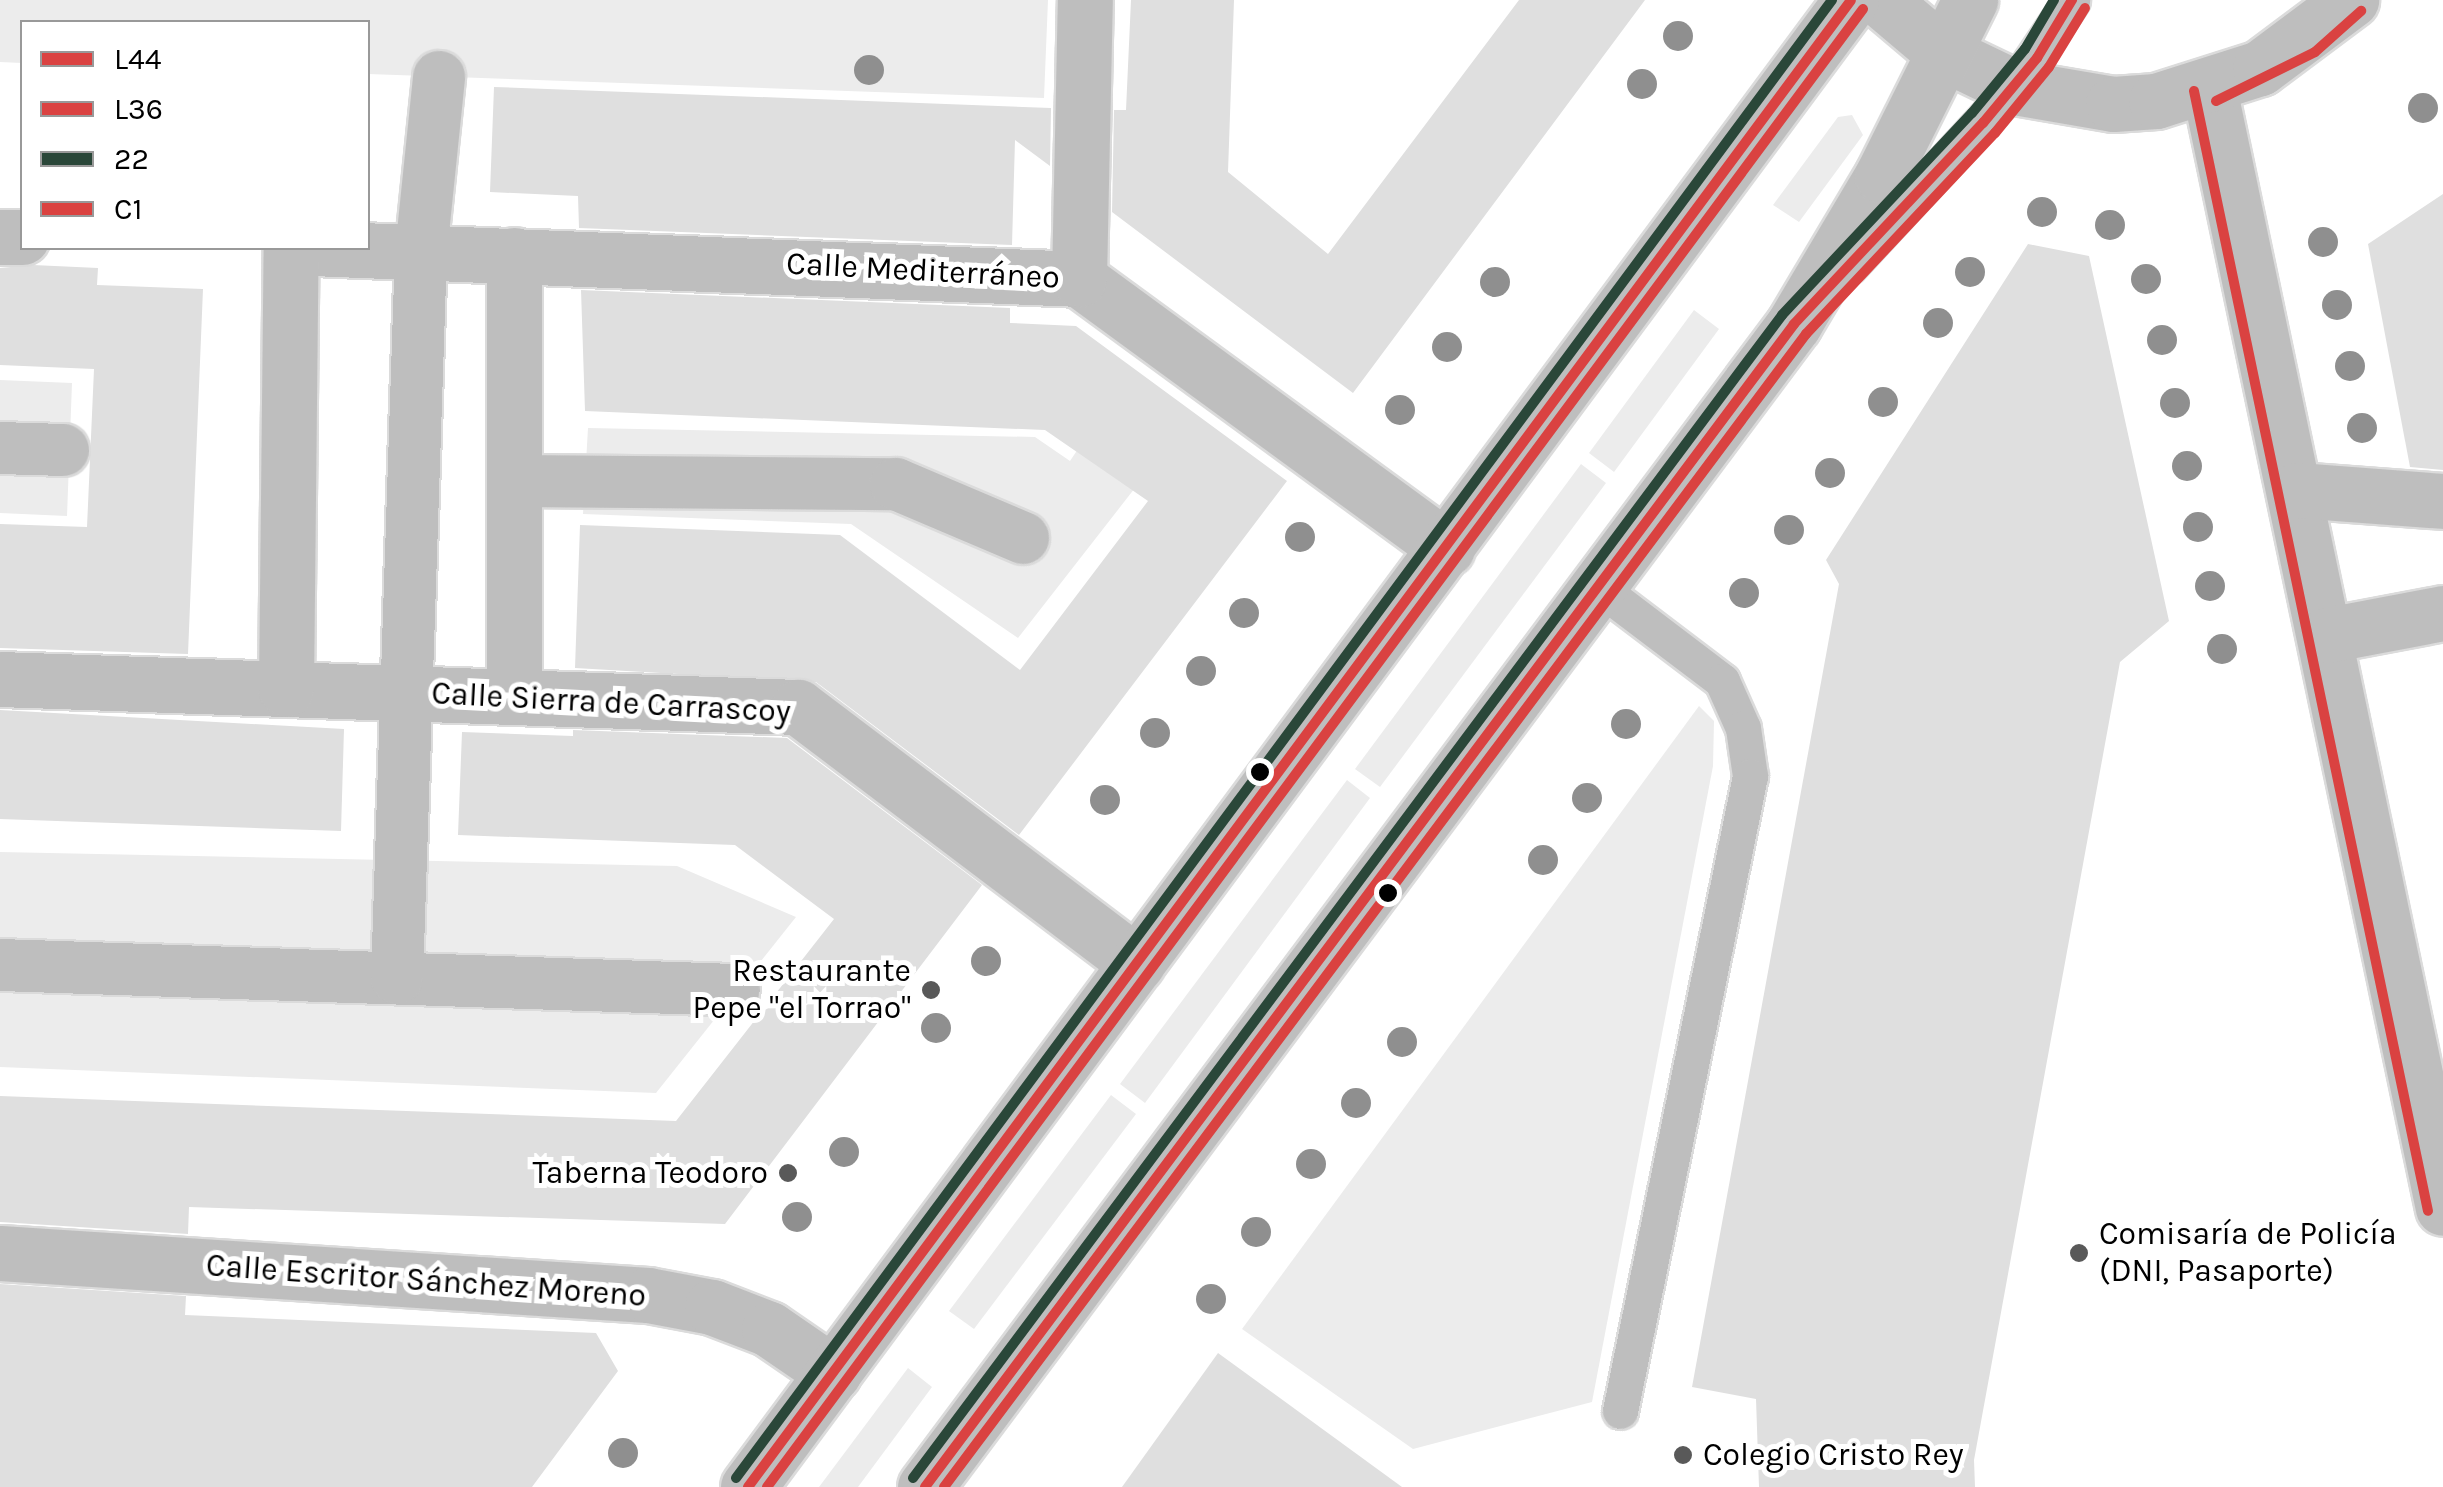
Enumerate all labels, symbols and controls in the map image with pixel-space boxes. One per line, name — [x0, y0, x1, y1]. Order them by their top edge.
legend — [20, 20, 370, 250]
text: L44 — [114, 41, 162, 77]
text: L36 — [114, 91, 163, 127]
text: 22 — [114, 141, 149, 177]
text: C1 — [114, 191, 142, 227]
street label: Calle Mediterráneo — [785, 245, 1061, 297]
street label: Calle Sierra de Carrascoy — [430, 674, 792, 732]
unlabelled marker — [1250, 762, 1270, 782]
unlabelled marker — [1378, 883, 1398, 903]
place label: Restaurante Pepe "el Torrao" — [692, 953, 911, 1028]
marker: Restaurante Pepe "el Torrao" — [920, 979, 942, 1001]
place label: Taberna Teodoro — [533, 1154, 768, 1192]
marker: Taberna Teodoro — [777, 1162, 799, 1184]
place label: Comisaría de Policía (DNI, Pasaporte) — [2099, 1216, 2397, 1291]
marker: Comisaría de Policía (DNI, Pasaporte) — [2068, 1242, 2090, 1264]
street label: Calle Escritor Sánchez Moreno — [205, 1246, 647, 1316]
place label: Colegio Cristo Rey — [1703, 1436, 1964, 1474]
marker: Colegio Cristo Rey — [1672, 1444, 1694, 1466]

